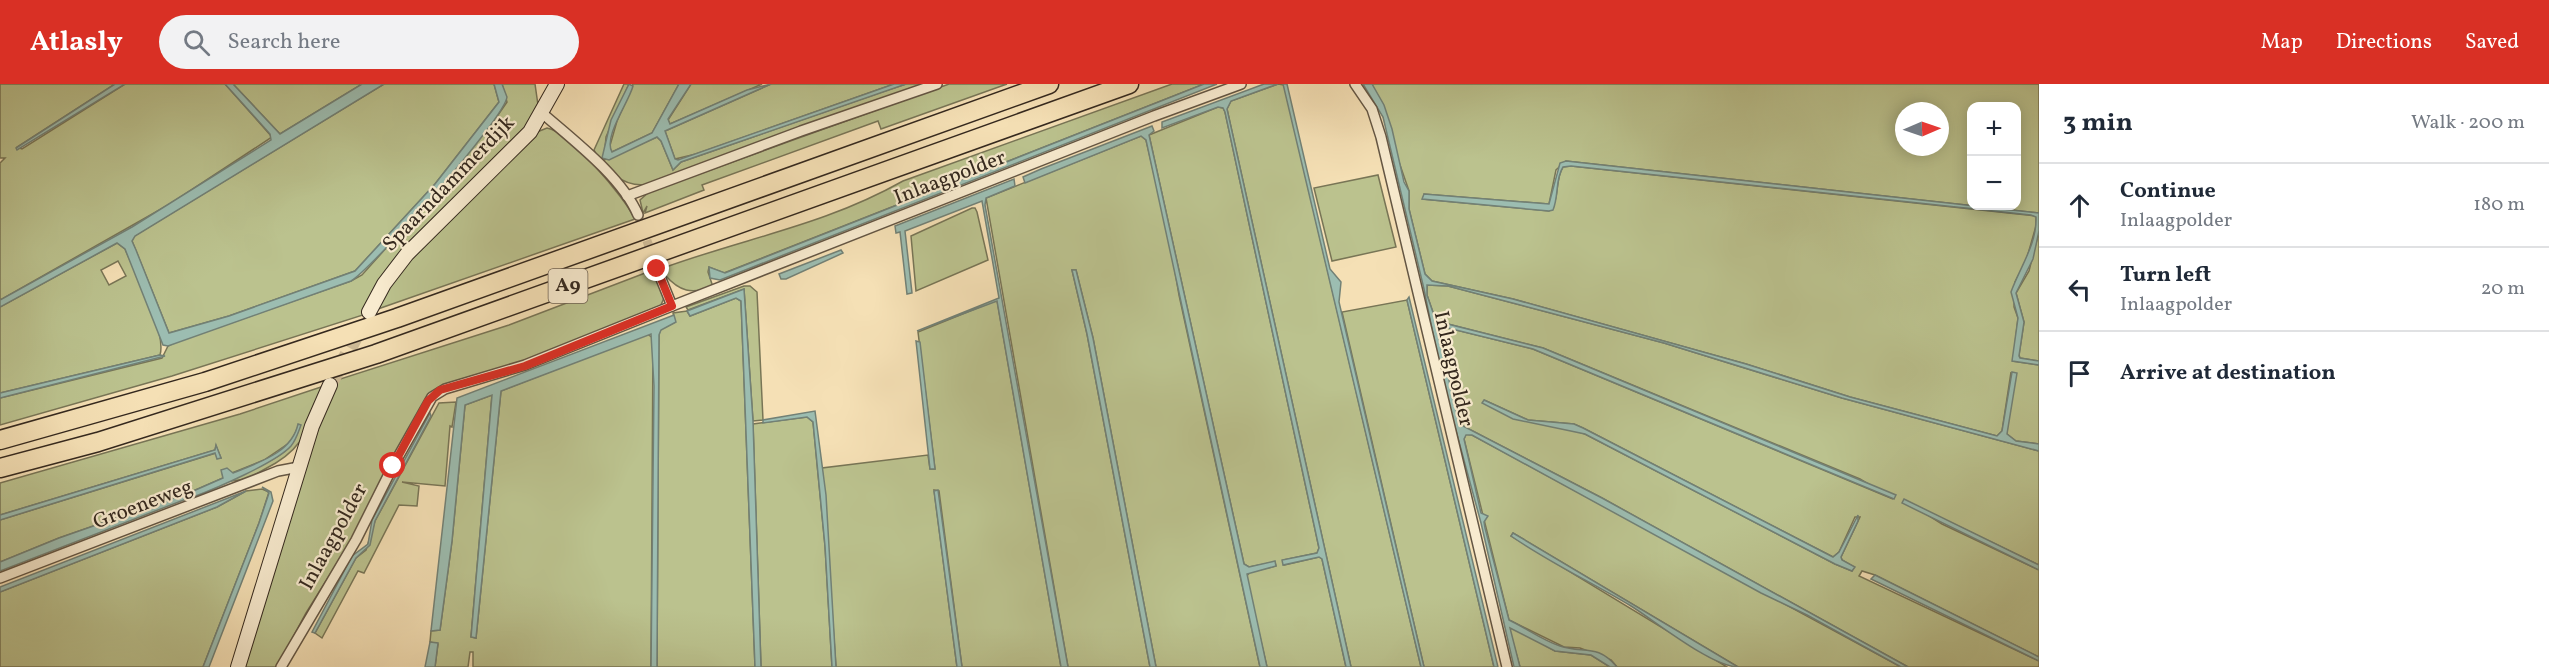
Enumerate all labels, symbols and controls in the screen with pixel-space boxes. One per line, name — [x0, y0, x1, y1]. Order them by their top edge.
search box — [159, 15, 579, 69]
text: Atlasly — [30, 23, 123, 62]
icon: search — [180, 26, 213, 59]
text: Search here — [228, 27, 340, 58]
text: Map — [2261, 28, 2303, 57]
text: Directions — [2336, 28, 2432, 57]
text: Saved — [2465, 28, 2519, 57]
north arrow — [1895, 102, 1949, 156]
map controls — [1967, 102, 2021, 210]
button: + — [1967, 102, 2021, 156]
text: 3 min — [2063, 105, 2133, 141]
street label: Spaarndammerdijk — [376, 109, 522, 259]
text: Walk · 200 m — [2411, 109, 2525, 137]
street label: Inlaagpolder — [890, 143, 1010, 213]
button: − — [1967, 156, 2021, 210]
text: Continue — [2120, 176, 2216, 207]
icon: ahead — [2063, 189, 2096, 222]
text: 180 m — [2473, 191, 2525, 219]
text: Inlaagpolder — [2120, 207, 2232, 235]
route end — [643, 255, 669, 281]
text: Turn left — [2120, 260, 2211, 291]
road number: A9 — [548, 269, 588, 303]
icon: left — [2063, 273, 2096, 306]
text: 20 m — [2481, 275, 2525, 303]
text: Inlaagpolder — [2120, 291, 2232, 319]
street label: Inlaagpolder — [1426, 308, 1480, 430]
icon: arrive — [2063, 357, 2096, 390]
text: Arrive at destination — [2120, 358, 2336, 389]
route start — [379, 452, 405, 478]
street label: Groeneweg — [89, 473, 197, 537]
street label: Inlaagpolder — [293, 478, 375, 596]

